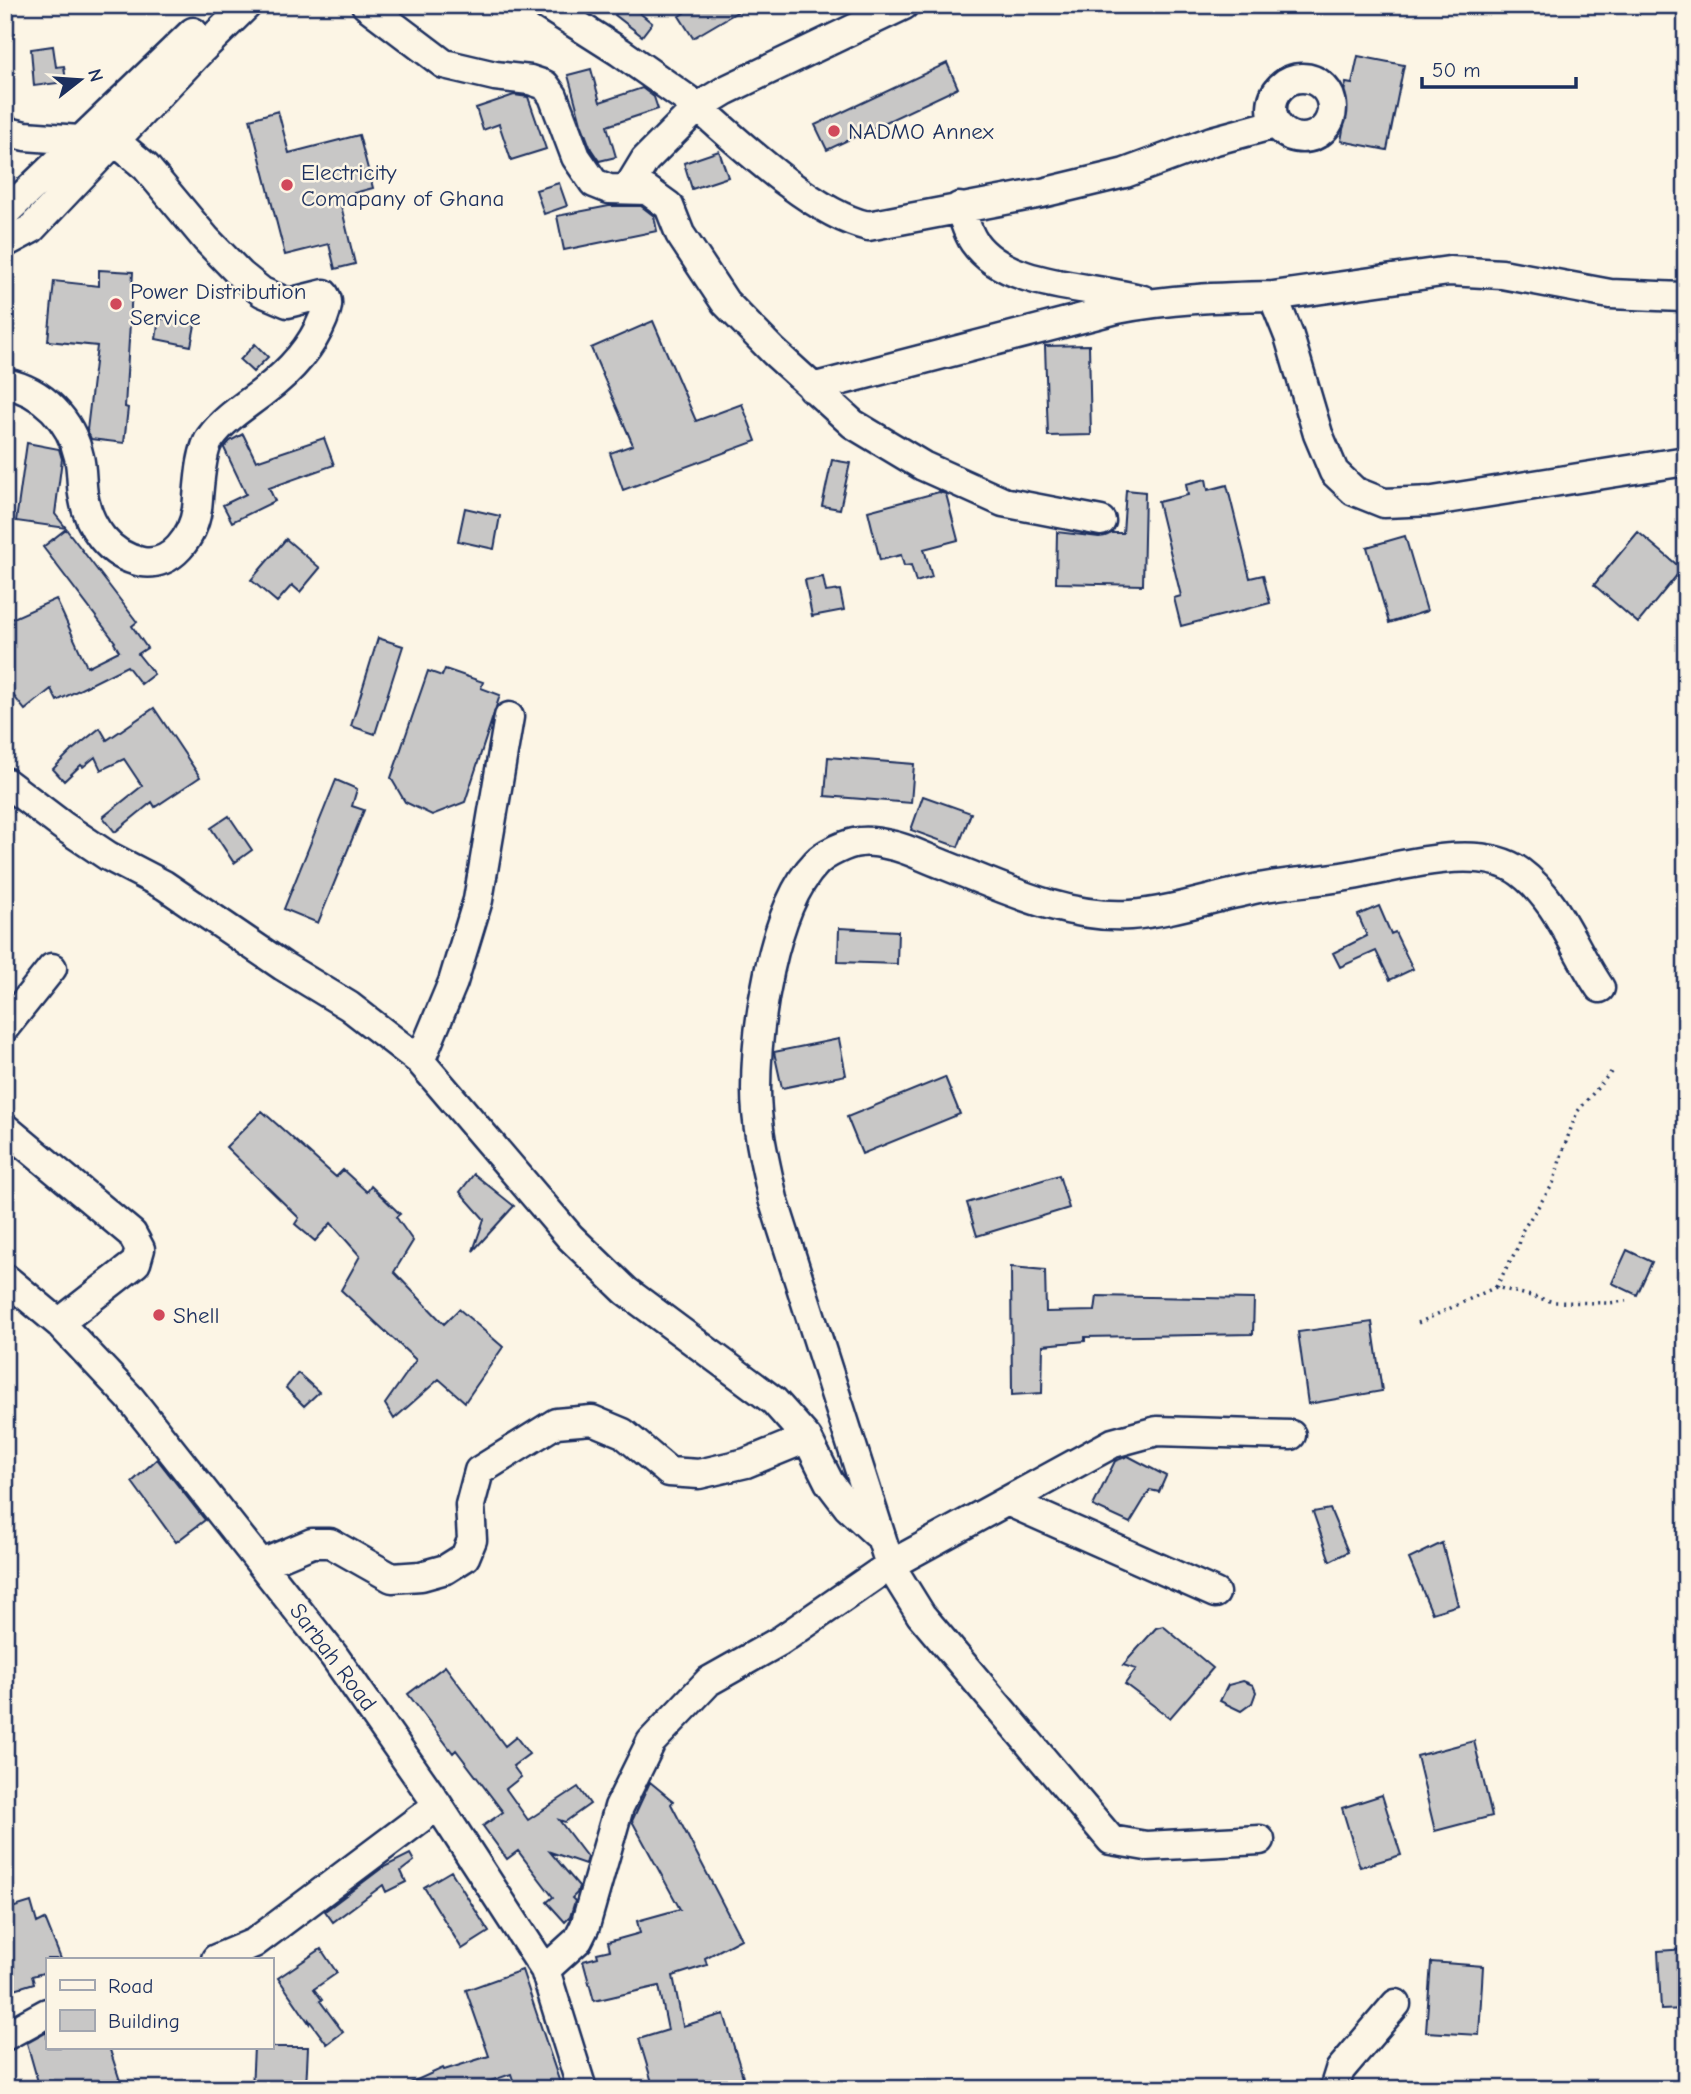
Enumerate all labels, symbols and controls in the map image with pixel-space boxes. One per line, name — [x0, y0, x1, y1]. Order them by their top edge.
north arrow — [46, 46, 116, 116]
scale bar — [1422, 46, 1576, 90]
text: 50 m — [1432, 58, 1481, 82]
text: N — [83, 66, 108, 84]
place label: NADMO Annex — [848, 118, 994, 145]
marker: NADMO Annex — [826, 123, 842, 139]
place label: Electricity Comapany of Ghana — [301, 159, 504, 212]
marker: Electricity Comapany of Ghana — [279, 177, 295, 193]
place label: Power Distribution Service — [130, 278, 307, 331]
marker: Power Distribution Service — [108, 296, 124, 312]
place label: Shell — [173, 1302, 220, 1329]
marker: Shell — [151, 1307, 167, 1323]
street label: Sarbah Road — [284, 1598, 382, 1716]
legend — [46, 1958, 273, 2048]
text: Road — [108, 1974, 153, 1998]
text: Building — [108, 2009, 180, 2033]

